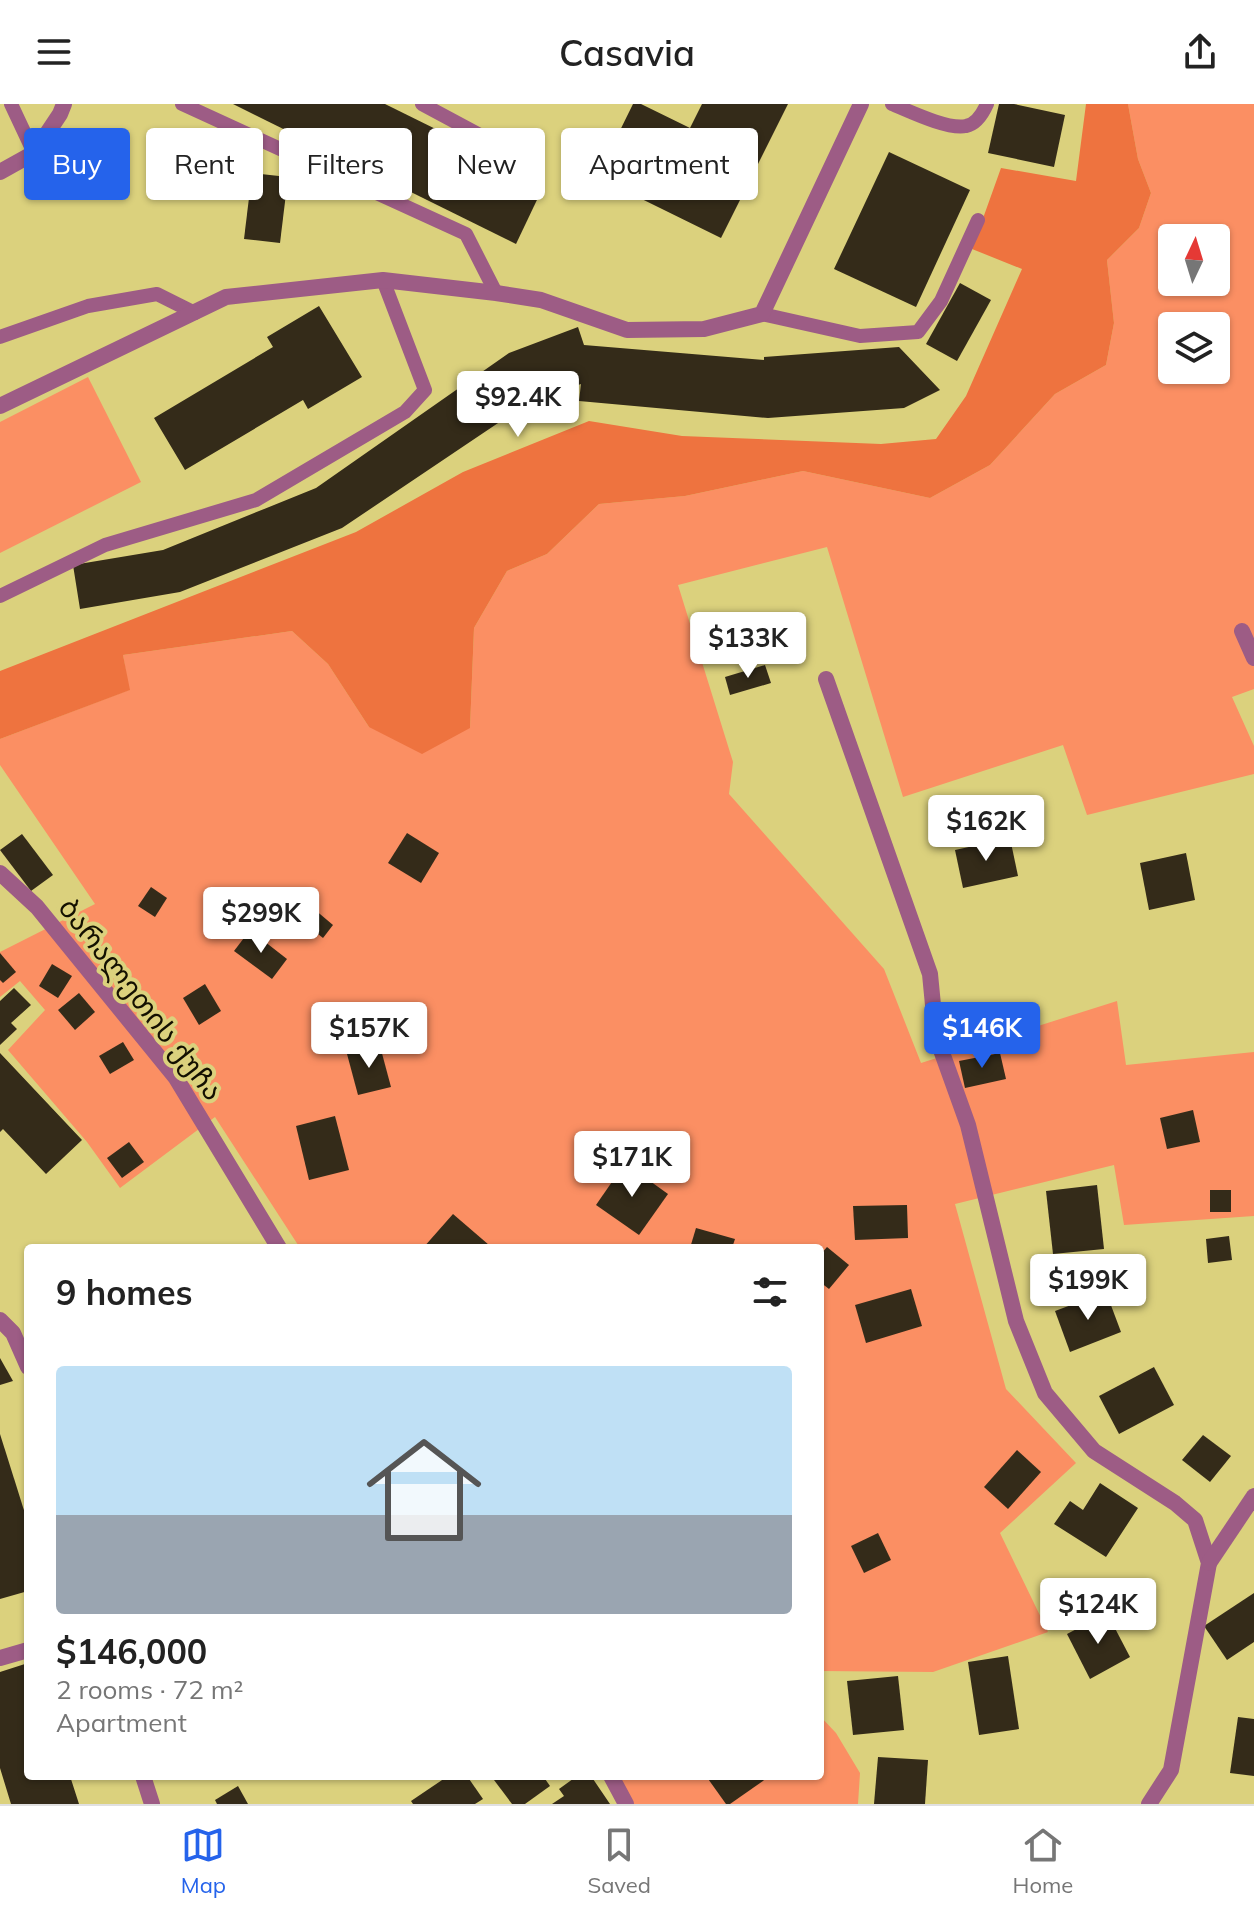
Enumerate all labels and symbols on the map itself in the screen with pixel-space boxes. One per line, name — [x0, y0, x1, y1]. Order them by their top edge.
north arrow — [1158, 224, 1230, 296]
pin: $92.4K — [453, 371, 583, 439]
pin: $133K — [692, 612, 804, 680]
pin: $162K — [930, 795, 1042, 863]
pin: $299K — [205, 887, 317, 955]
street label: ბარალეთის ქუჩა — [51, 891, 231, 1107]
pin: $157K — [313, 1002, 425, 1070]
pin: $146K — [926, 1002, 1038, 1070]
pin: $171K — [576, 1131, 688, 1199]
pin: $199K — [1032, 1254, 1144, 1322]
pin: $124K — [1042, 1578, 1154, 1646]

